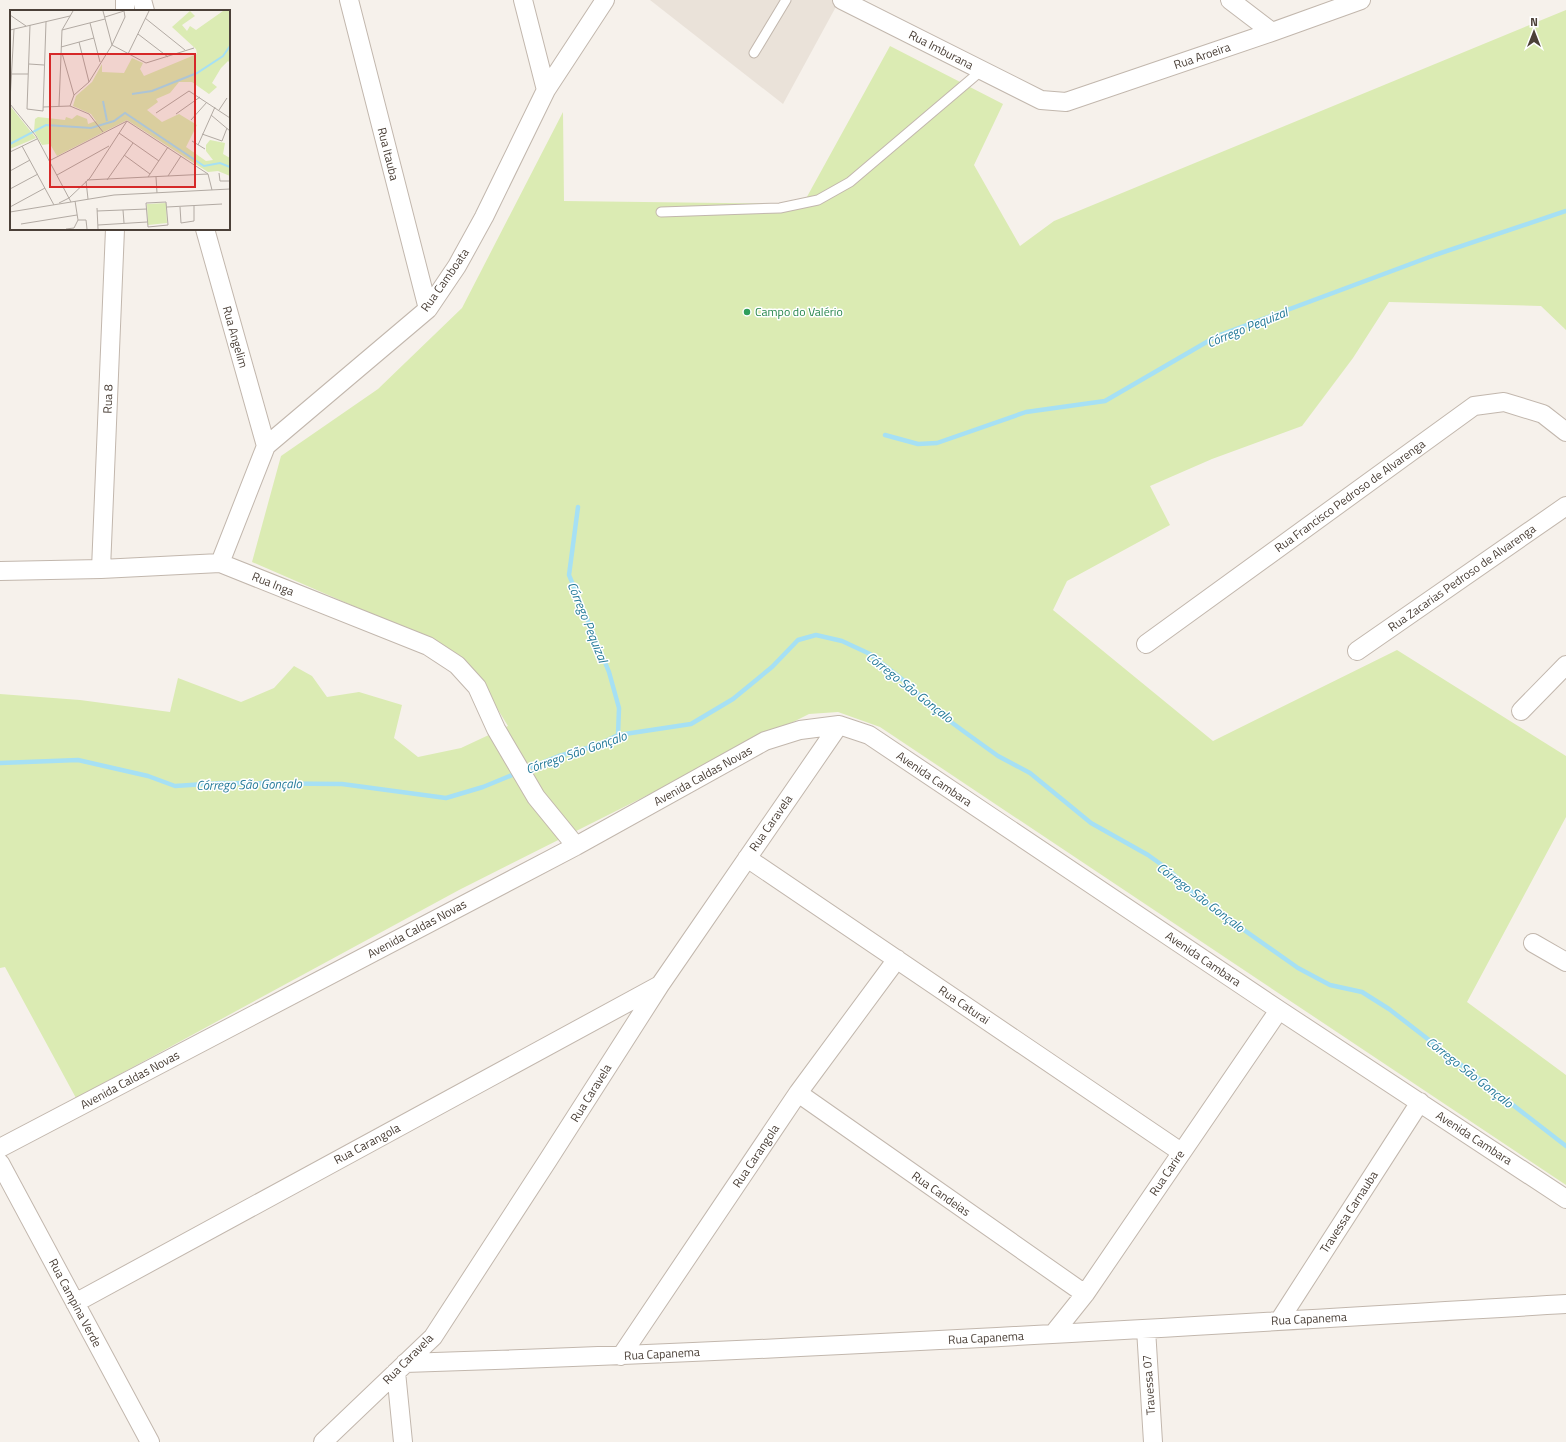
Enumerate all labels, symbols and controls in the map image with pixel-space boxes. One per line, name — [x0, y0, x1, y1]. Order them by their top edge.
inset map — [10, 10, 230, 230]
north arrow — [1514, 12, 1554, 52]
text: N — [1530, 14, 1538, 30]
street label: Rua Imburana — [905, 25, 977, 74]
street label: Rua Aroeira — [1171, 37, 1233, 74]
street label: Rua Itauba — [373, 125, 404, 183]
street label: Rua Camboata — [416, 244, 474, 315]
water label: Córrego Pequizal — [1204, 301, 1293, 352]
place label: Campo do Valério — [755, 302, 843, 321]
street label: Rua Angelim — [218, 304, 253, 370]
marker: Campo do Valério — [742, 307, 752, 317]
street label: Rua 8 — [97, 384, 118, 414]
street label: Rua Francisco Pedroso de Alvarenga — [1270, 434, 1429, 557]
street label: Rua Zacarias Pedroso de Alvarenga — [1384, 519, 1540, 636]
street label: Rua Inga — [249, 566, 297, 601]
water label: Córrego Pequizal — [563, 579, 614, 668]
water label: Córrego São Gonçalo — [862, 647, 958, 728]
water label: Córrego São Gonçalo — [523, 725, 630, 779]
street label: Avenida Caldas Novas — [650, 740, 756, 811]
street label: Avenida Cambara — [893, 746, 976, 811]
water label: Córrego São Gonçalo — [196, 773, 303, 795]
street label: Rua Caravela — [744, 790, 797, 855]
water label: Córrego São Gonçalo — [1153, 857, 1250, 937]
street label: Avenida Caldas Novas — [364, 894, 470, 963]
street label: Avenida Cambara — [1162, 926, 1245, 991]
street label: Rua Caturai — [935, 980, 994, 1029]
water label: Córrego São Gonçalo — [1422, 1032, 1518, 1113]
street label: Avenida Caldas Novas — [77, 1045, 183, 1114]
street label: Rua Caravela — [565, 1060, 616, 1126]
street label: Avenida Cambara — [1432, 1106, 1516, 1169]
street label: Rua Carangola — [330, 1118, 403, 1169]
street label: Rua Carangola — [727, 1120, 784, 1191]
street label: Rua Carire — [1144, 1146, 1189, 1200]
street label: Rua Candeias — [908, 1166, 975, 1221]
street label: Travessa Carnauba — [1315, 1167, 1382, 1257]
street label: Rua Campina Verde — [44, 1255, 107, 1351]
street label: Rua Capanema — [1271, 1307, 1347, 1330]
street label: Rua Capanema — [948, 1326, 1024, 1349]
street label: Rua Caravela — [378, 1329, 438, 1389]
street label: Rua Capanema — [624, 1342, 700, 1365]
street label: Travessa 07 — [1137, 1354, 1160, 1416]

